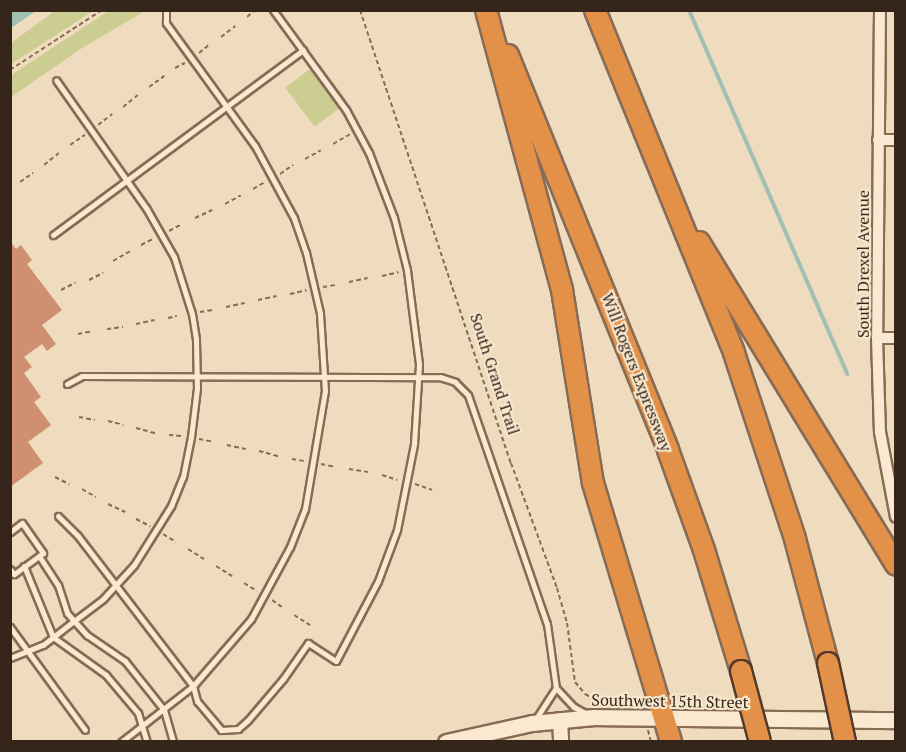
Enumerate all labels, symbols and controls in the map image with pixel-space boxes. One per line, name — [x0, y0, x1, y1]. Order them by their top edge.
street label: South Drexel Avenue — [853, 190, 873, 338]
street label: Will Rogers Expressway — [598, 290, 676, 454]
street label: South Grand Trail — [466, 311, 524, 437]
street label: Southwest 15th Street — [591, 690, 749, 712]

